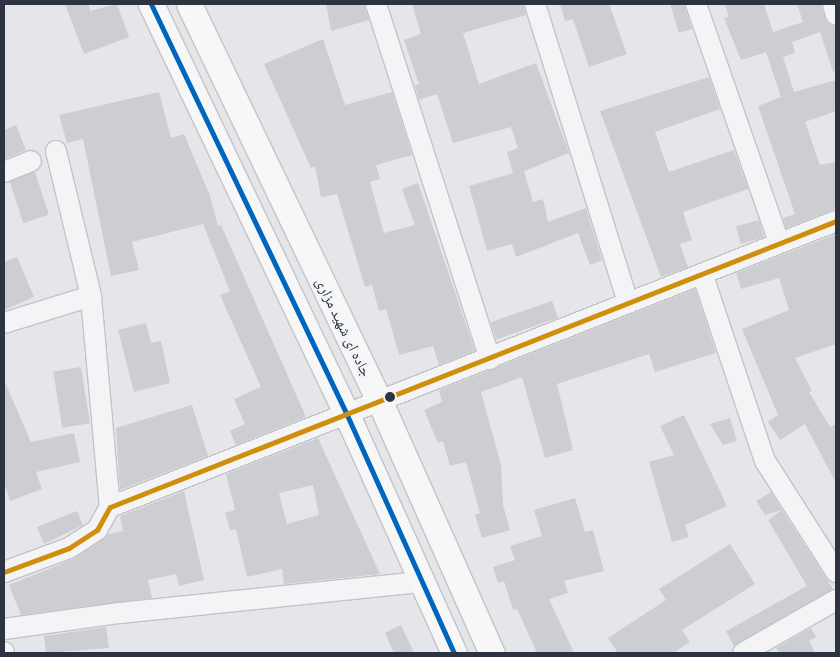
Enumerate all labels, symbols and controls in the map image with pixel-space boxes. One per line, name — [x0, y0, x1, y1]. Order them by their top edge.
street label: جاده ای شهید مزاری — [312, 275, 376, 379]
unlabelled marker — [385, 392, 395, 402]

